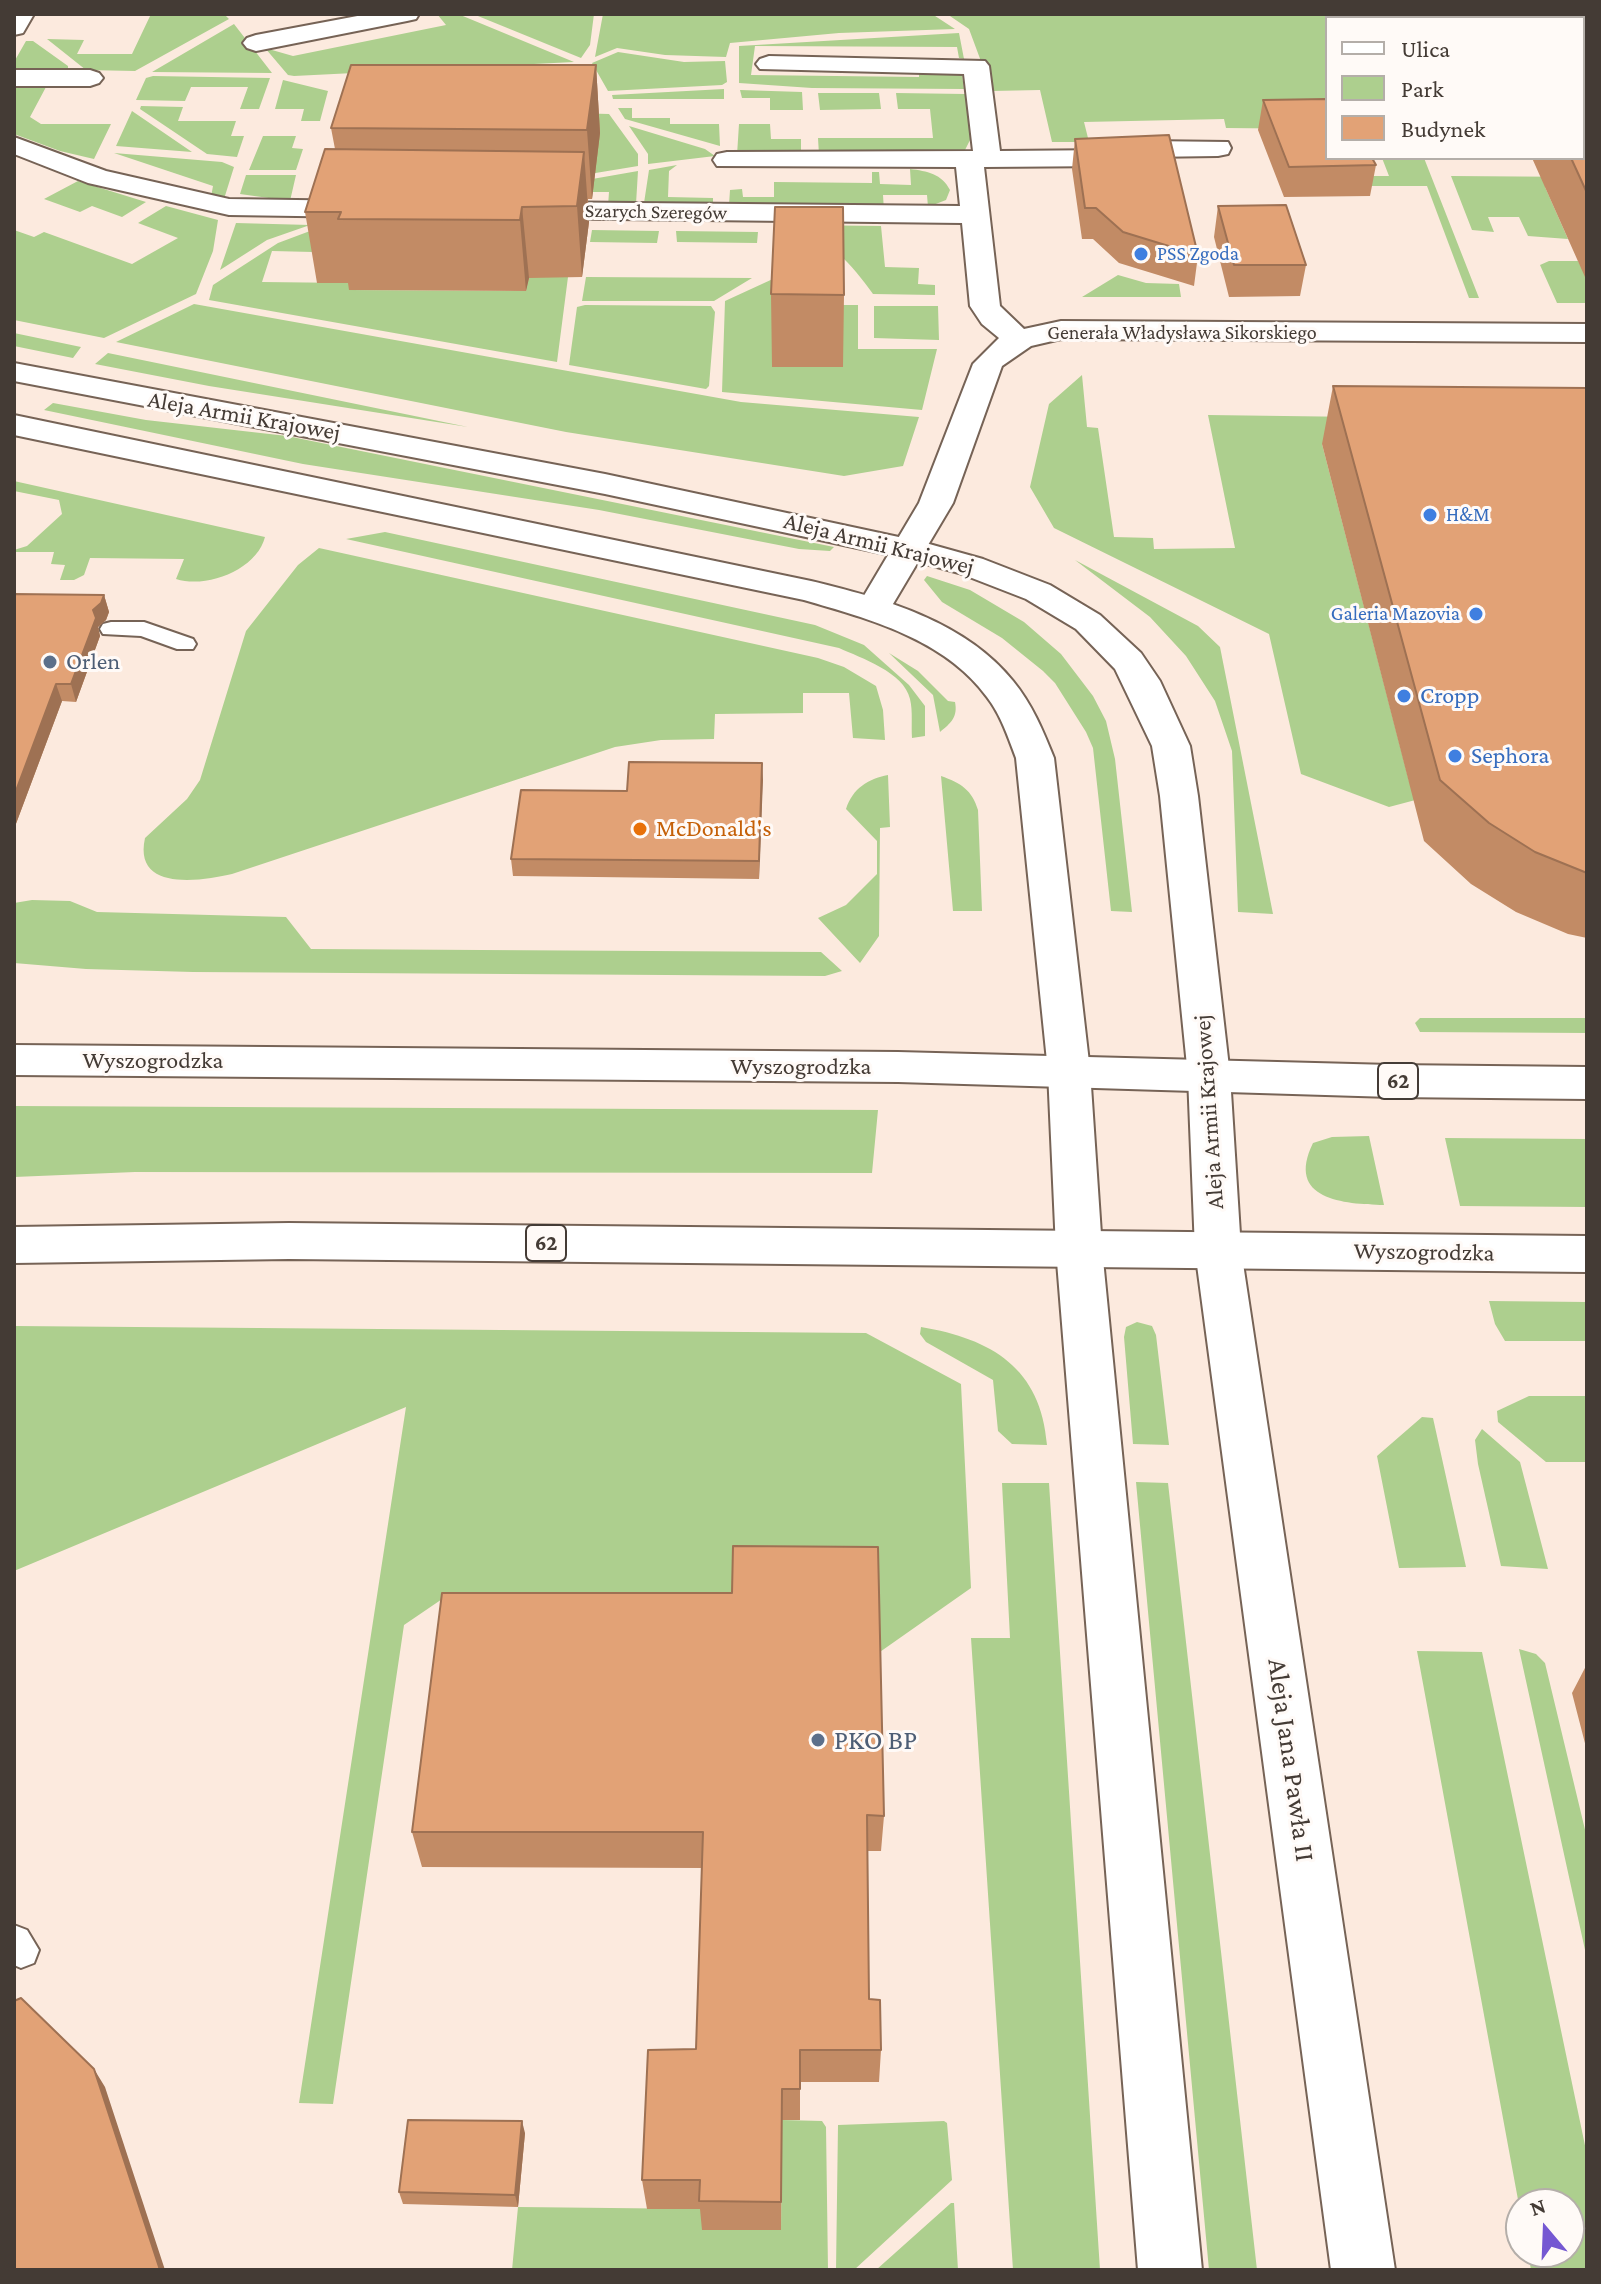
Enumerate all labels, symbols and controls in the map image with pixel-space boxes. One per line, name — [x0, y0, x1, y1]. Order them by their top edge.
legend — [1325, 16, 1585, 160]
text: Ulica — [1401, 35, 1450, 62]
text: Park — [1401, 75, 1444, 102]
text: Budynek — [1401, 115, 1486, 142]
street label: Szarych Szeregów — [585, 199, 727, 225]
place label: PSS Zgoda — [1157, 242, 1239, 266]
marker: PSS Zgoda — [1132, 245, 1150, 263]
street label: Generała Władysława Sikorskiego — [1047, 321, 1317, 345]
street label: Aleja Armii Krajowej — [145, 385, 343, 447]
place label: H&M — [1446, 503, 1490, 527]
street label: Aleja Armii Krajowej — [781, 506, 977, 582]
marker: H&M — [1421, 506, 1439, 524]
place label: Galeria Mazovia — [1331, 602, 1460, 626]
marker: Galeria Mazovia — [1467, 605, 1485, 623]
place label: Orlen — [66, 648, 120, 676]
marker: Orlen — [41, 653, 59, 671]
place label: Cropp — [1420, 682, 1479, 710]
marker: Cropp — [1395, 687, 1413, 705]
place label: Sephora — [1471, 742, 1549, 770]
marker: Sephora — [1446, 747, 1464, 765]
place label: McDonald's — [656, 815, 772, 843]
marker: McDonald's — [631, 820, 649, 838]
street label: Aleja Armii Krajowej — [1188, 1014, 1230, 1210]
street label: Wyszogrodzka — [83, 1047, 223, 1075]
street label: Wyszogrodzka — [731, 1053, 871, 1081]
road number: 62 — [1378, 1063, 1418, 1099]
road number: 62 — [526, 1225, 566, 1261]
street label: Wyszogrodzka — [1353, 1236, 1495, 1268]
street label: Aleja Jana Pawła II — [1260, 1656, 1322, 1864]
place label: PKO BP — [834, 1723, 917, 1757]
marker: PKO BP — [809, 1731, 827, 1749]
north arrow — [1505, 2188, 1585, 2268]
text: N — [1527, 2192, 1549, 2221]

